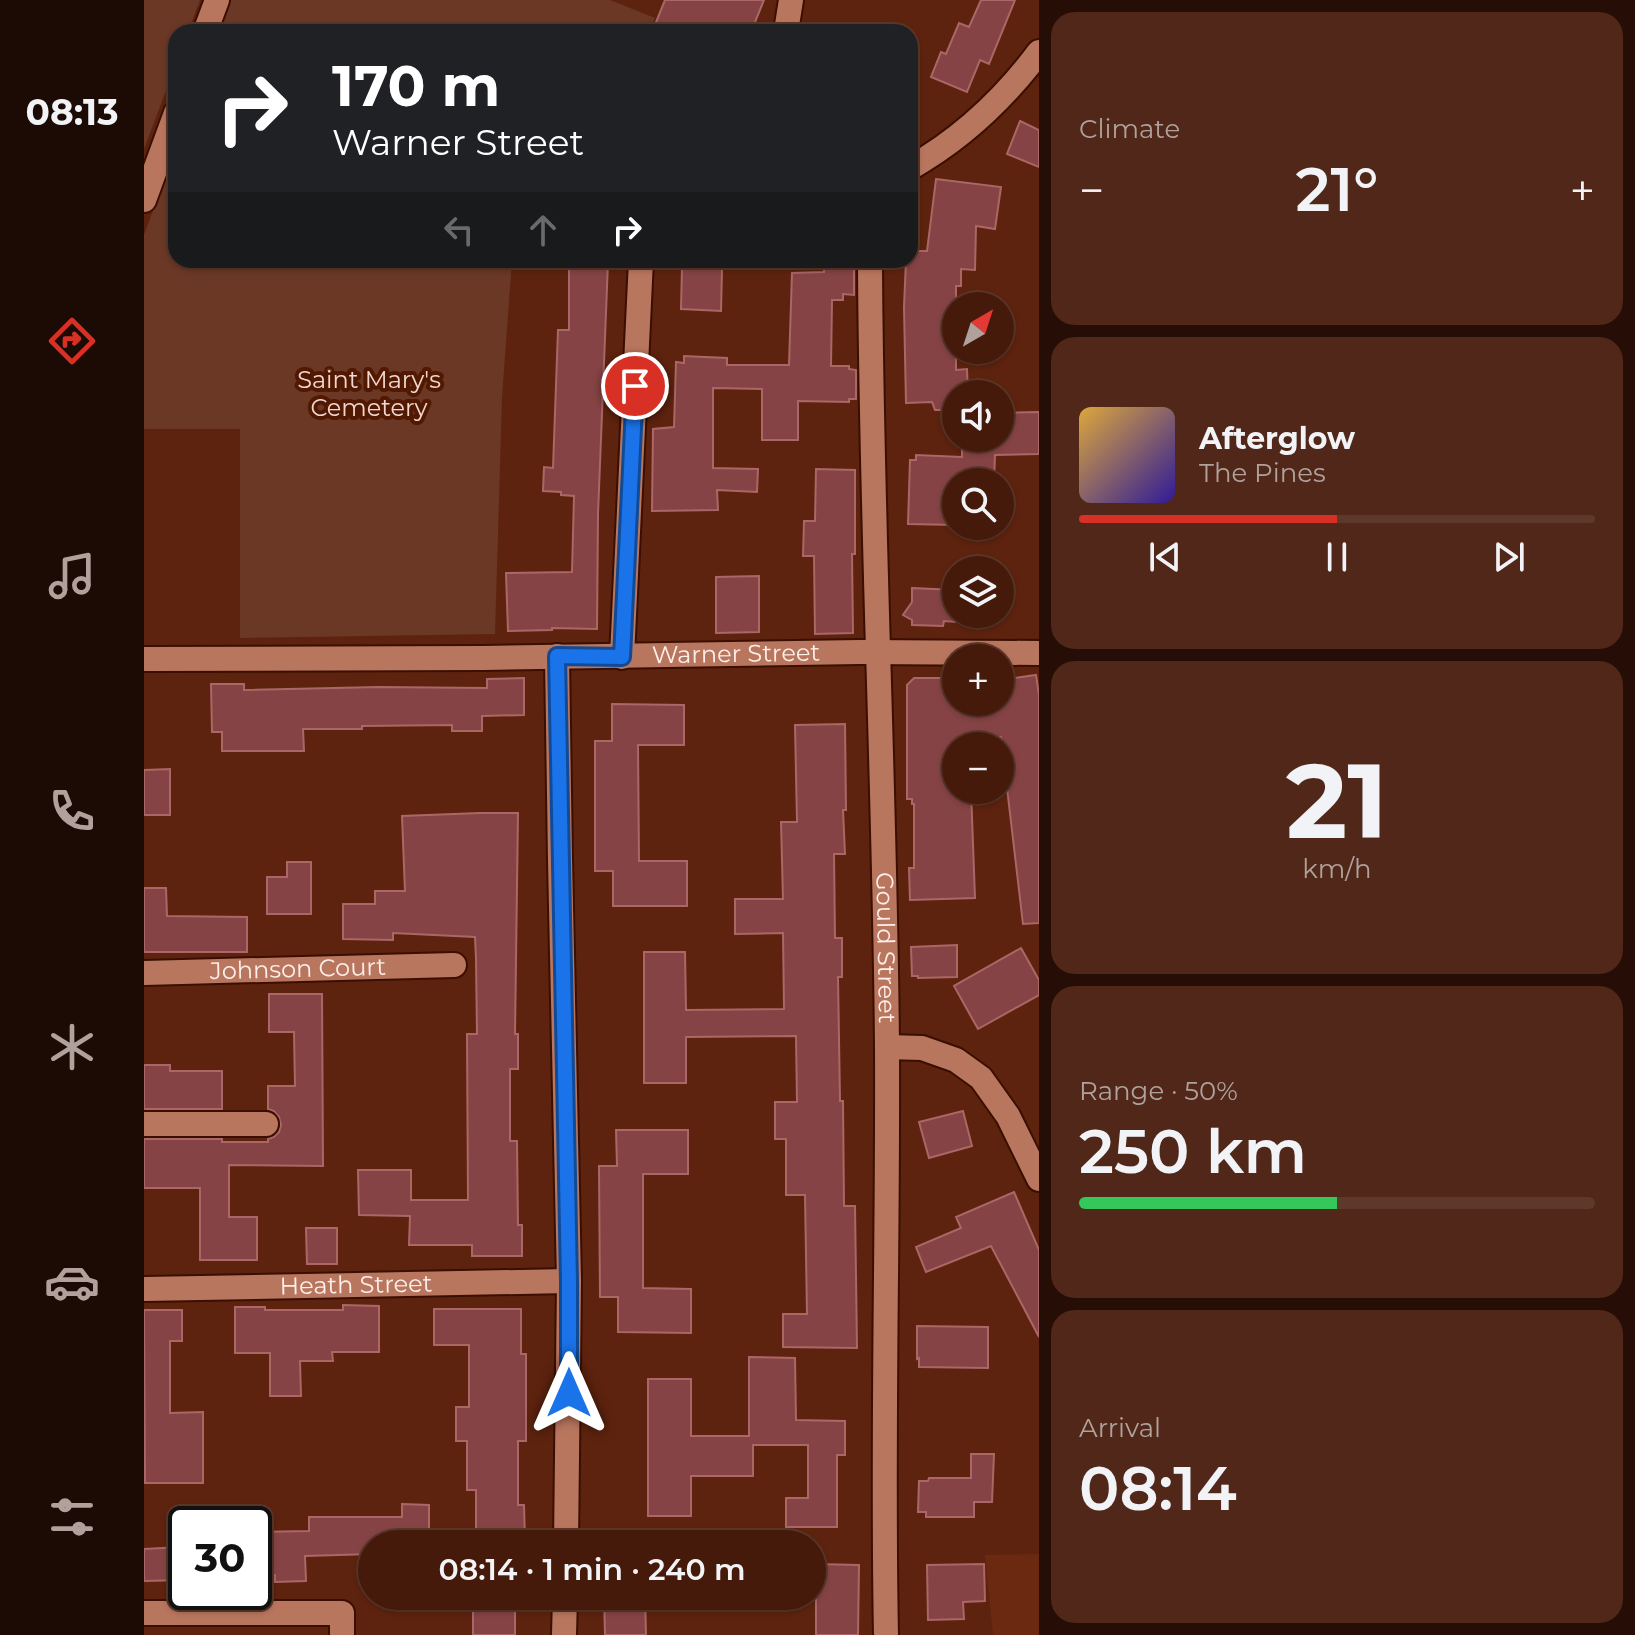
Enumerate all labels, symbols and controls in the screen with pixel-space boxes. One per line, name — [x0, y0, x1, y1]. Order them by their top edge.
text: 170 m — [332, 52, 500, 120]
icon: right — [200, 56, 304, 160]
text: 08:13 — [25, 90, 119, 134]
text: Climate — [1079, 113, 1180, 145]
text: Warner Street — [332, 120, 584, 164]
text: 21° — [1296, 153, 1378, 226]
text: − — [1079, 163, 1104, 217]
text: + — [1570, 163, 1595, 217]
icon: left — [437, 208, 481, 252]
icon: ahead — [521, 208, 565, 252]
icon: right — [605, 208, 649, 252]
north arrow — [942, 292, 1014, 364]
map controls — [942, 292, 1014, 804]
icon: directions — [44, 313, 100, 369]
pin — [601, 352, 669, 420]
icon: arrive — [613, 364, 657, 408]
park label: Saint Mary's Cemetery — [297, 365, 441, 422]
button: sound — [942, 380, 1014, 452]
text: Afterglow — [1199, 420, 1355, 457]
text: The Pines — [1199, 457, 1326, 489]
button: search — [942, 468, 1014, 540]
icon: previous — [1143, 535, 1187, 579]
icon: pause — [1315, 535, 1359, 579]
icon: next — [1487, 535, 1531, 579]
icon: music — [44, 548, 100, 604]
button: layers — [942, 556, 1014, 628]
street label: Warner Street — [652, 638, 821, 669]
button: + — [942, 644, 1014, 716]
button: − — [942, 732, 1014, 804]
text: 21 — [1286, 737, 1388, 864]
icon: phone — [44, 783, 100, 839]
text: km/h — [1302, 853, 1372, 885]
street label: Gould Street — [870, 872, 902, 1024]
street label: Johnson Court — [208, 952, 387, 985]
icon: climate — [44, 1019, 100, 1075]
text: Range · 50% — [1079, 1075, 1238, 1107]
text: 250 km — [1079, 1115, 1307, 1188]
icon: car — [44, 1254, 100, 1310]
street label: Heath Street — [279, 1269, 433, 1300]
position arrow — [527, 1351, 611, 1435]
text: Arrival — [1079, 1412, 1161, 1444]
text: 08:14 — [1079, 1452, 1237, 1525]
icon: filters — [44, 1489, 100, 1545]
speed limit sign: 30 — [168, 1506, 272, 1610]
text: 08:14 · 1 min · 240 m — [439, 1551, 746, 1588]

